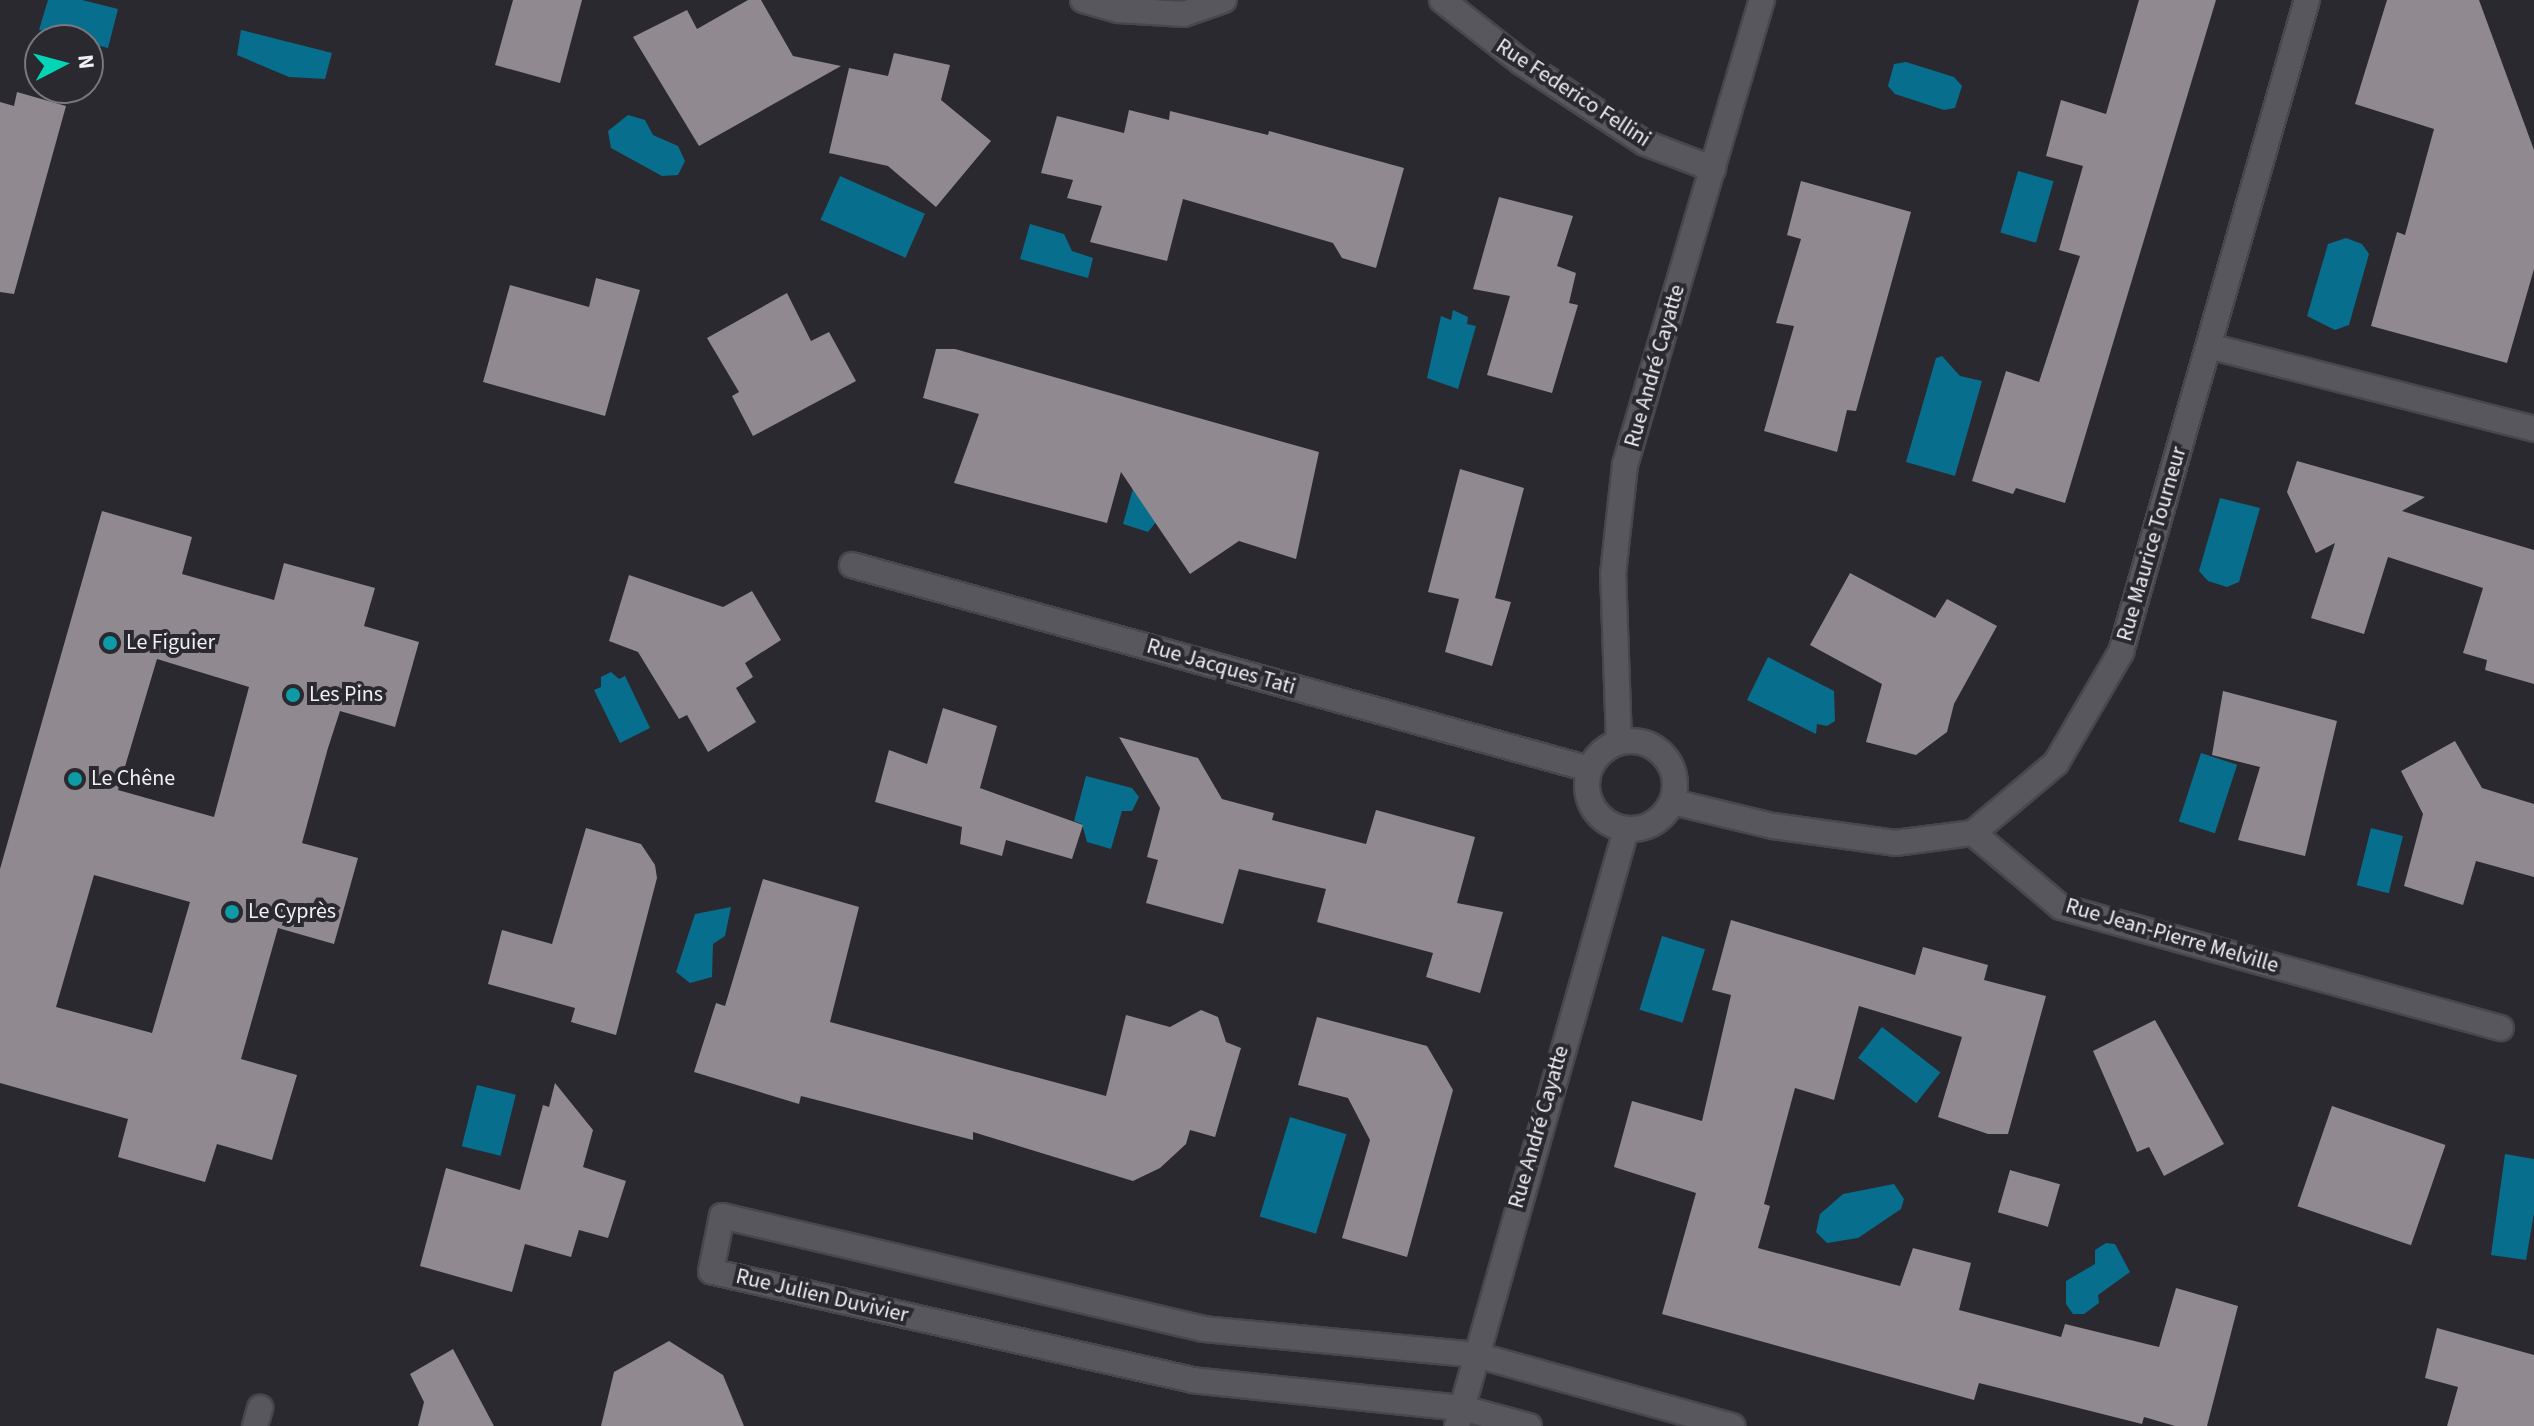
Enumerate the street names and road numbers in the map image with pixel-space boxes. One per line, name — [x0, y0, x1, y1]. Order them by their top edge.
street label: Rue Federico Fellini — [1491, 33, 1655, 153]
street label: Rue André Cayatte — [1619, 282, 1691, 450]
street label: Rue Maurice Tourneur — [2112, 444, 2192, 644]
street label: Rue Jacques Tati — [1144, 633, 1298, 701]
street label: Rue Jean-Pierre Melville — [2062, 893, 2282, 979]
street label: Rue André Cayatte — [1503, 1043, 1575, 1211]
street label: Rue Julien Duvivier — [733, 1263, 911, 1329]

